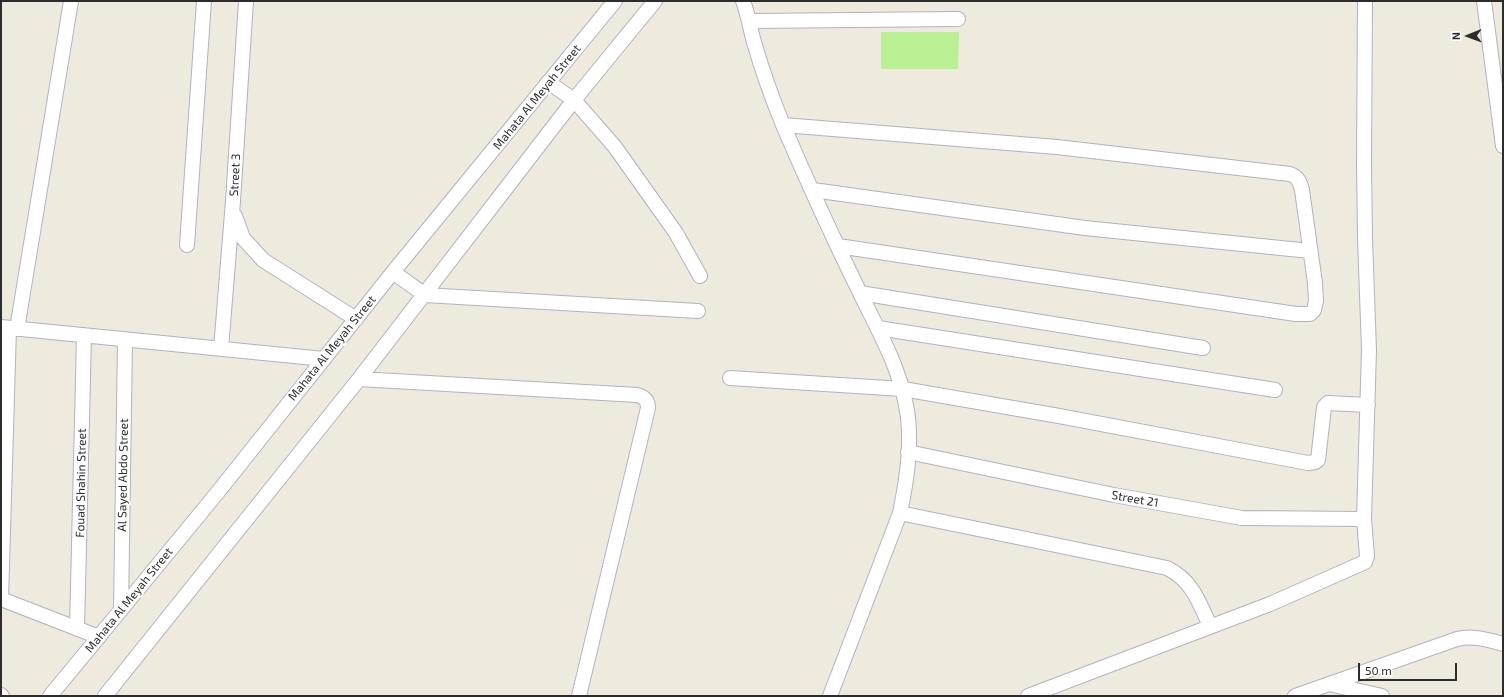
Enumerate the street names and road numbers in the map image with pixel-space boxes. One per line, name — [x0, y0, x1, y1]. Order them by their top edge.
street label: Mahata Al Meyah Street — [490, 42, 584, 152]
street label: Street 3 — [227, 153, 243, 197]
street label: Mahata Al Meyah Street — [285, 293, 379, 403]
street label: Al Sayed Abdo Street — [115, 418, 131, 532]
street label: Fouad Shahin Street — [73, 428, 89, 538]
street label: Street 21 — [1110, 488, 1160, 510]
street label: Mahata Al Meyah Street — [82, 545, 176, 655]

